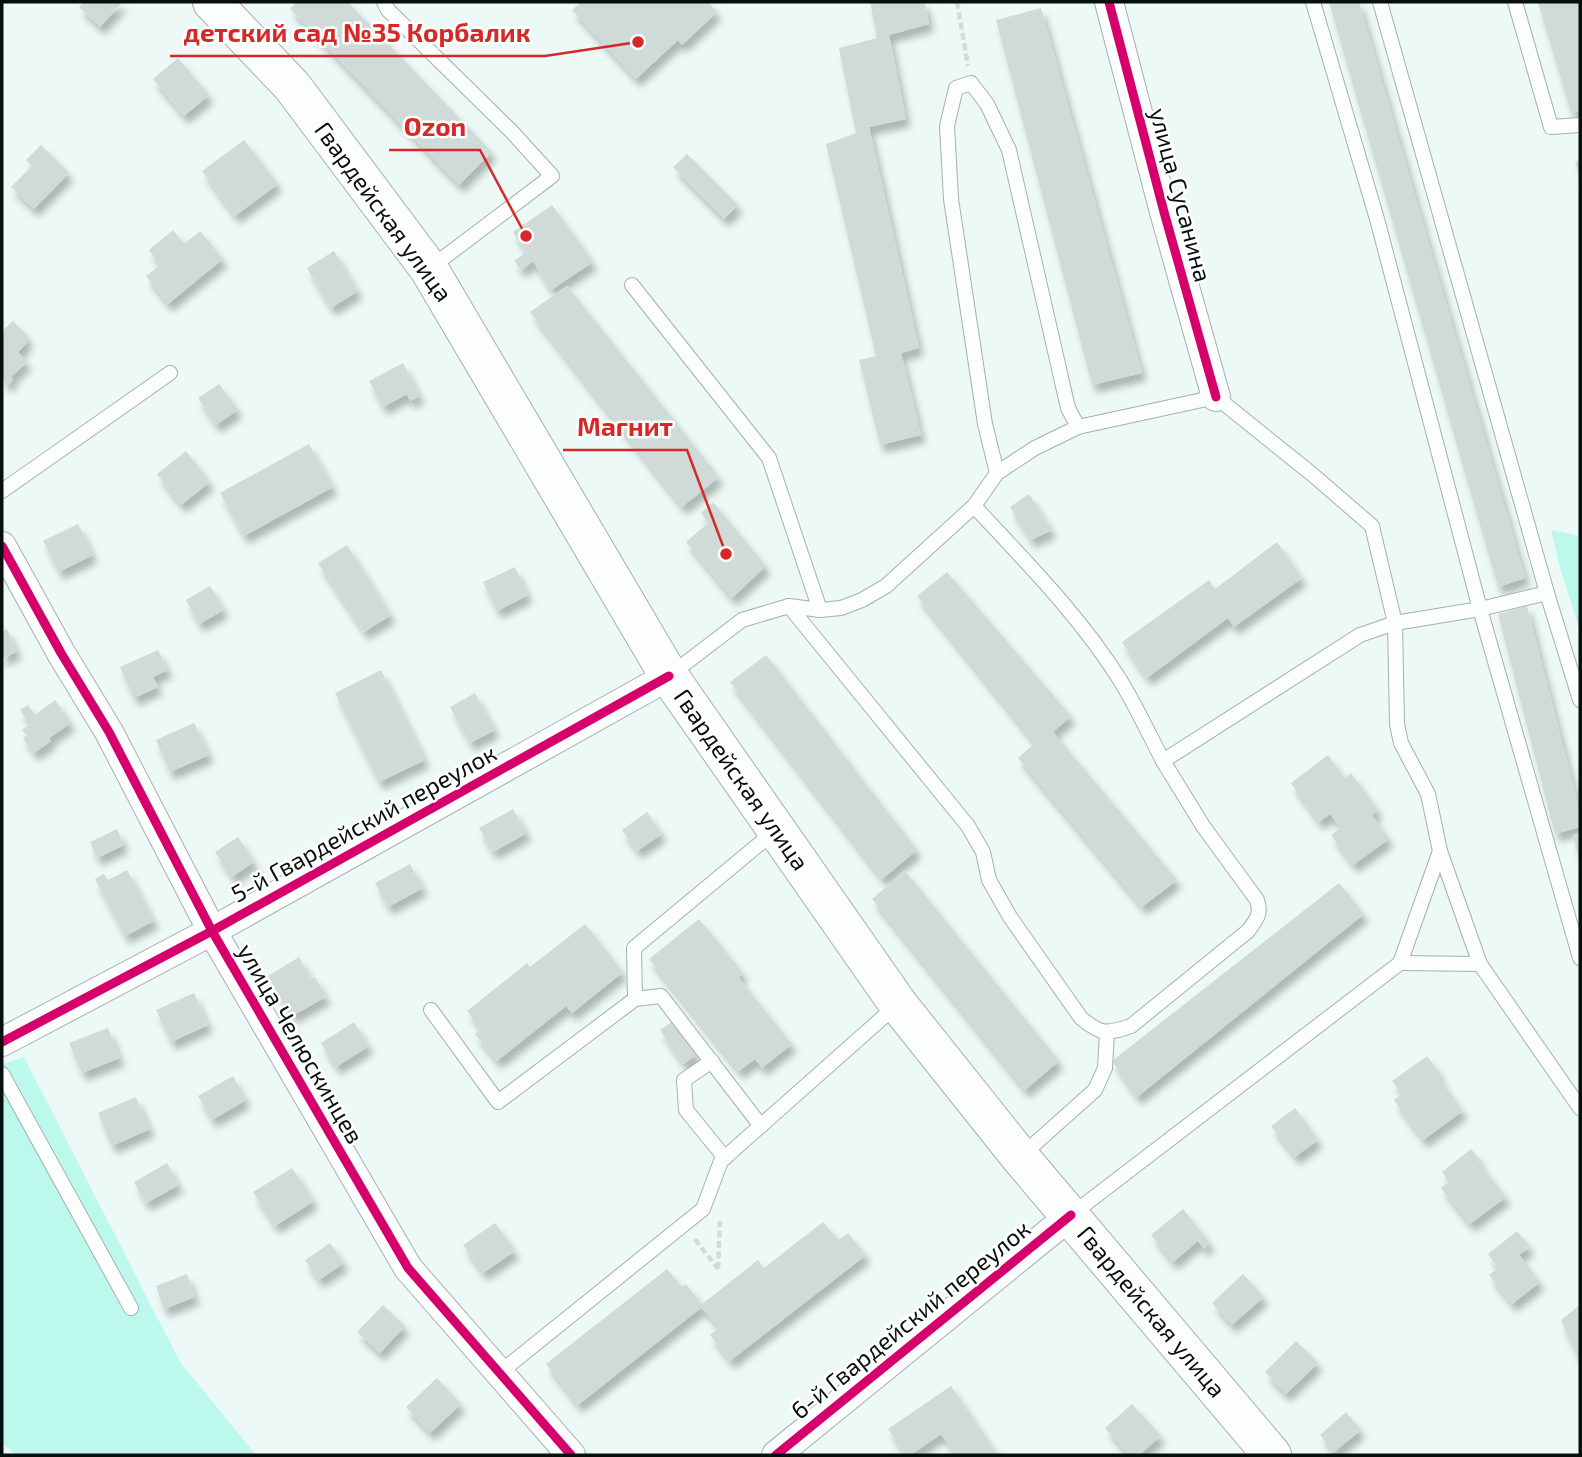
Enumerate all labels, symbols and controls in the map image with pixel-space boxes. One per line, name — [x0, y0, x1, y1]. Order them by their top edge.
callout: детский сад №35 Корбалик — [170, 9, 545, 56]
text: детский сад №35 Корбалик — [184, 16, 531, 47]
callout: Ozon — [389, 103, 480, 150]
street label: улица Сусанина — [1143, 104, 1219, 285]
text: Ozon — [404, 110, 466, 141]
street label: Гвардейская улица — [309, 116, 459, 307]
callout: Магнит — [563, 403, 687, 450]
text: Магнит — [577, 410, 673, 441]
street label: Гвардейская улица — [668, 683, 816, 876]
street label: 5-й Гвардейский переулок — [226, 738, 501, 909]
street label: улица Челюскинцев — [231, 938, 370, 1149]
street label: 6-й Гвардейский переулок — [785, 1213, 1036, 1425]
street label: Гвардейская улица — [1071, 1219, 1232, 1403]

